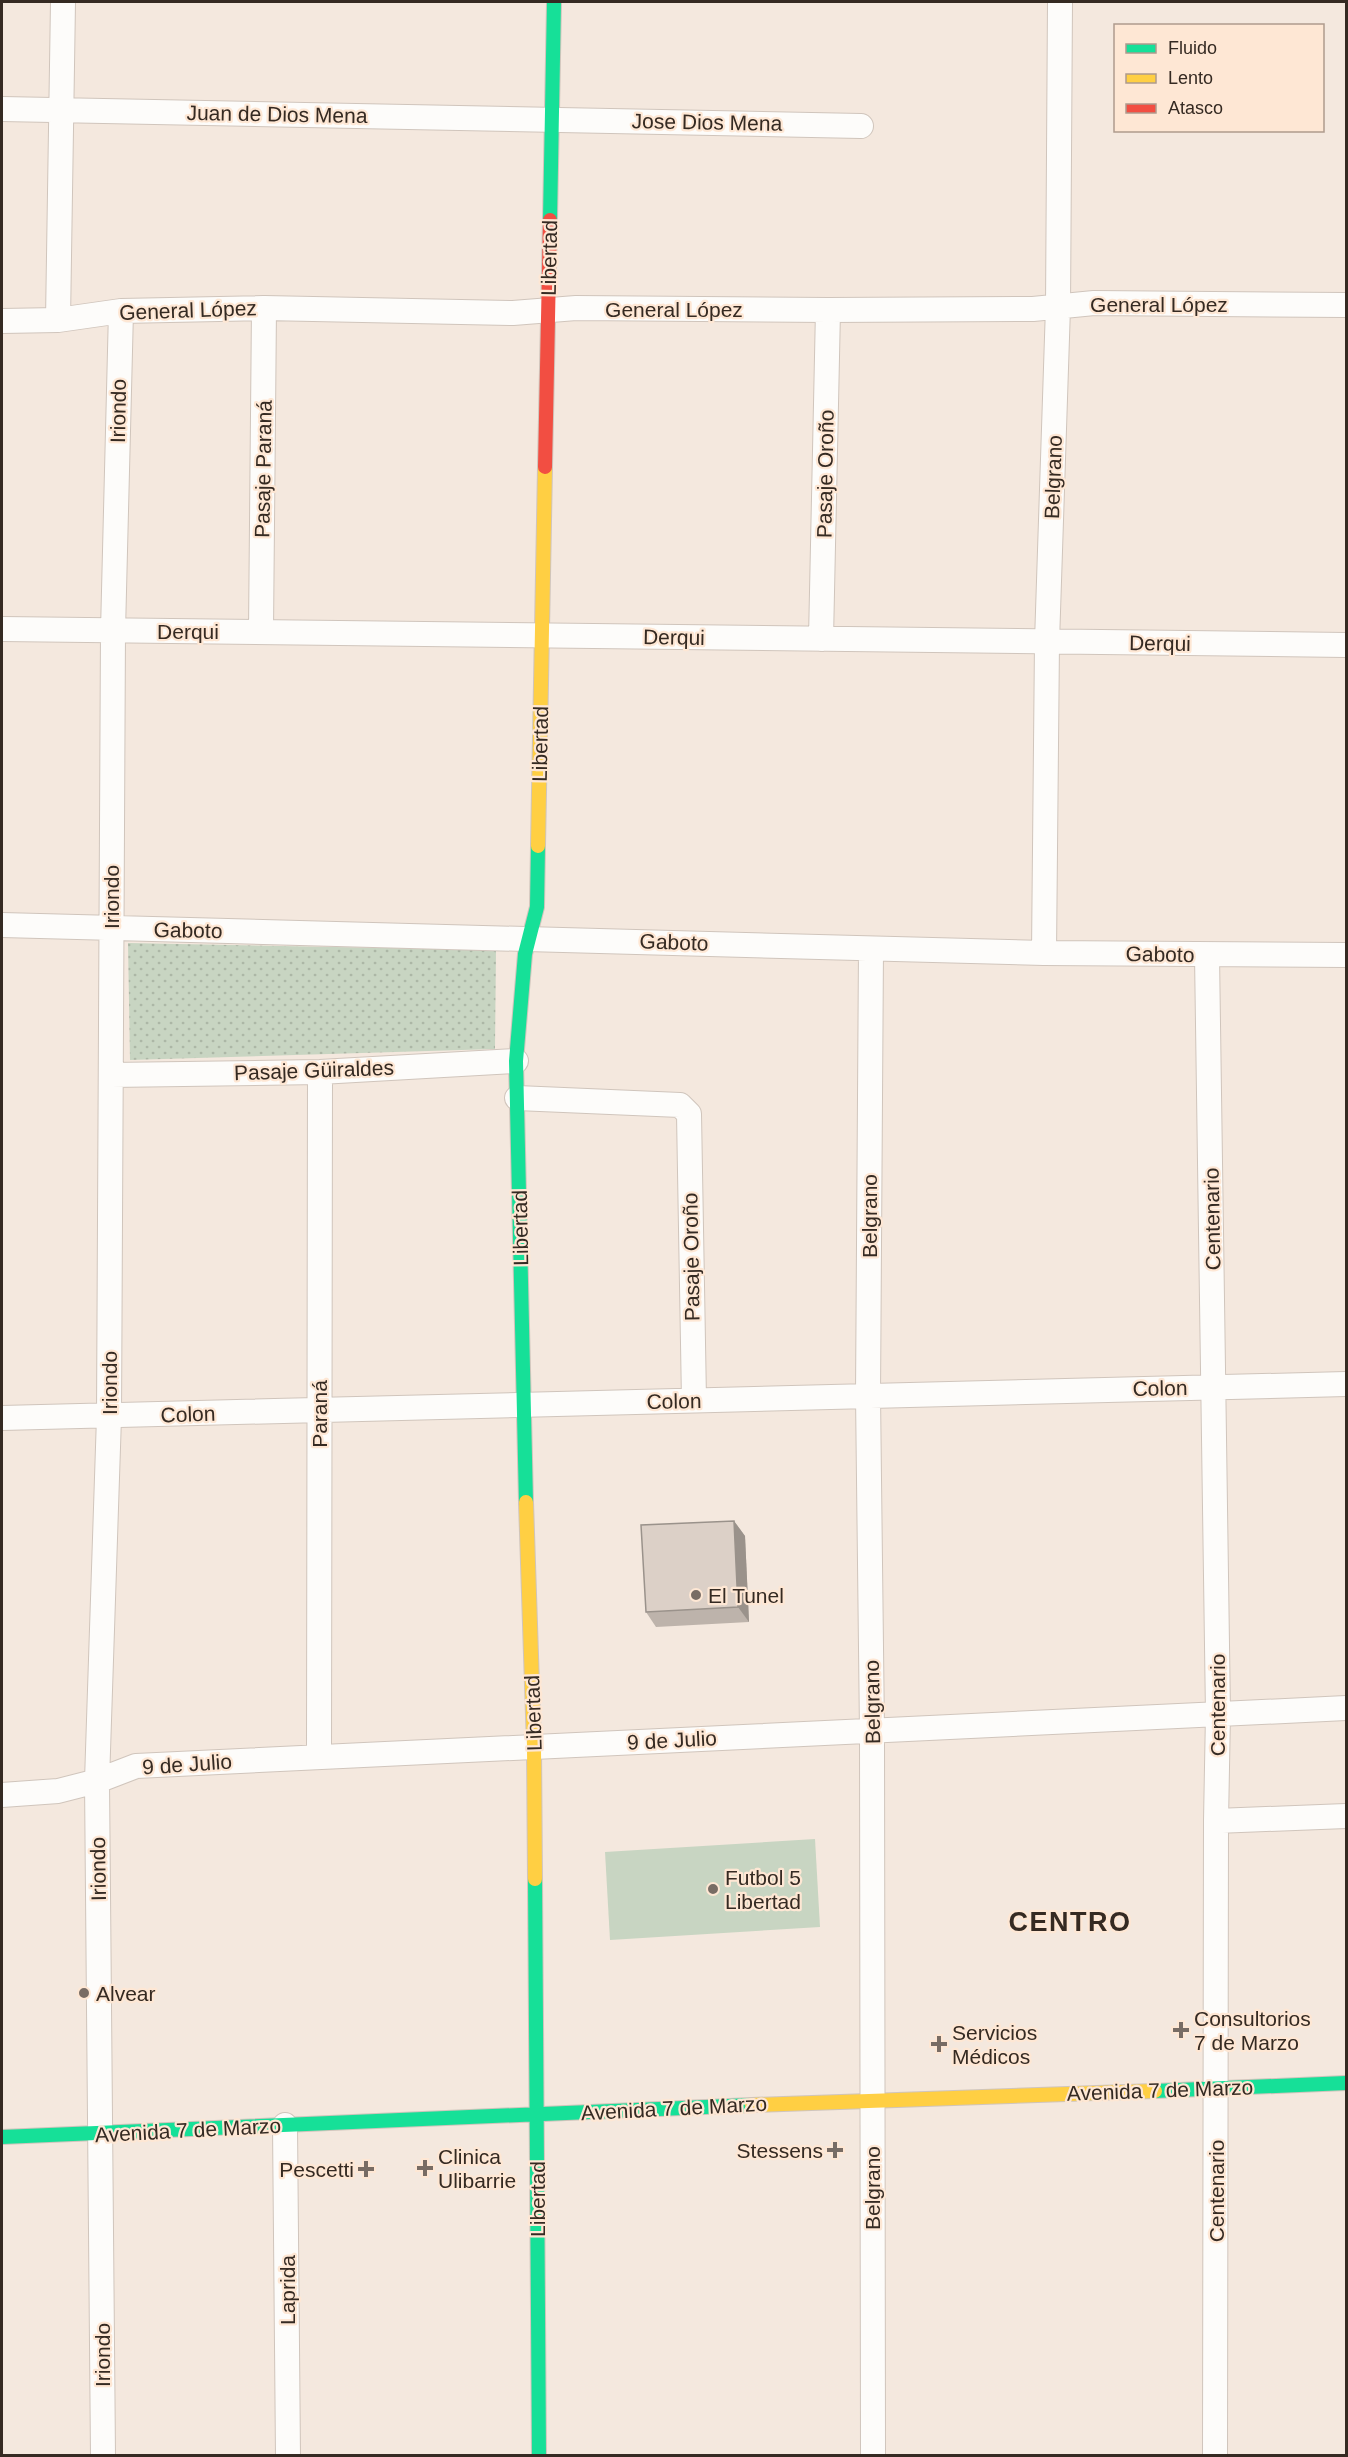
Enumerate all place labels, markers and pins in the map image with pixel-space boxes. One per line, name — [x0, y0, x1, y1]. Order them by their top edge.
place label: El Tunel — [708, 1584, 784, 1607]
marker: El Tunel — [689, 1588, 703, 1602]
place label: Futbol 5 Libertad — [725, 1866, 801, 1913]
marker: Futbol 5 Libertad — [706, 1882, 720, 1896]
place label: Alvear — [96, 1982, 156, 2005]
marker: Alvear — [77, 1986, 91, 2000]
place label: Consultorios 7 de Marzo — [1194, 2007, 1311, 2054]
place label: Servicios Médicos — [952, 2021, 1037, 2068]
marker: Consultorios 7 de Marzo — [1172, 2021, 1190, 2039]
marker: Servicios Médicos — [930, 2035, 948, 2053]
place label: Stessens — [737, 2139, 823, 2162]
marker: Stessens — [828, 2143, 842, 2157]
place label: Clinica Ulibarrie — [438, 2145, 516, 2192]
place label: Pescetti — [279, 2158, 354, 2181]
marker: Clinica Ulibarrie — [416, 2159, 434, 2177]
marker: Pescetti — [359, 2162, 373, 2176]

